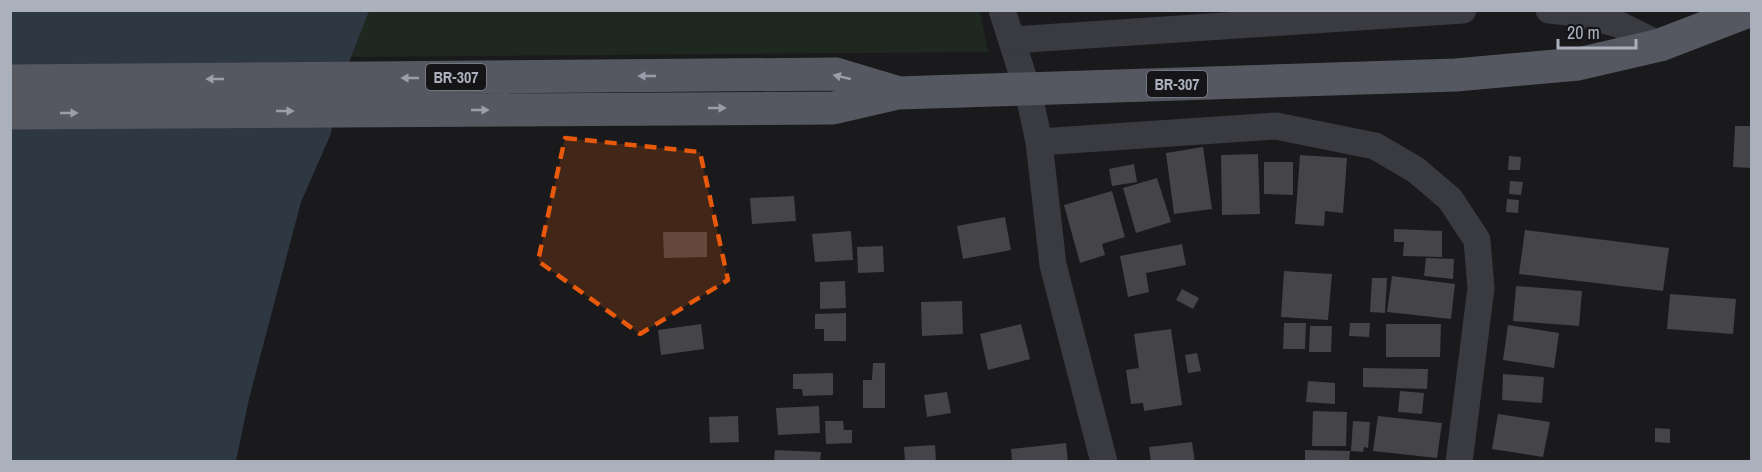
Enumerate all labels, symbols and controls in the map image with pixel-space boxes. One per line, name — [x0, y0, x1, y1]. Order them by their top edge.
scale bar — [1558, 12, 1636, 50]
text: 20 m — [1567, 20, 1600, 45]
road number: BR-307 — [426, 64, 486, 90]
one-way arrow — [638, 71, 657, 81]
one-way arrow — [833, 71, 851, 81]
road number: BR-307 — [1147, 71, 1207, 97]
one-way arrow — [401, 73, 420, 83]
one-way arrow — [206, 74, 225, 84]
one-way arrow — [707, 103, 726, 113]
one-way arrow — [470, 105, 489, 115]
one-way arrow — [275, 106, 294, 116]
one-way arrow — [59, 108, 78, 117]

